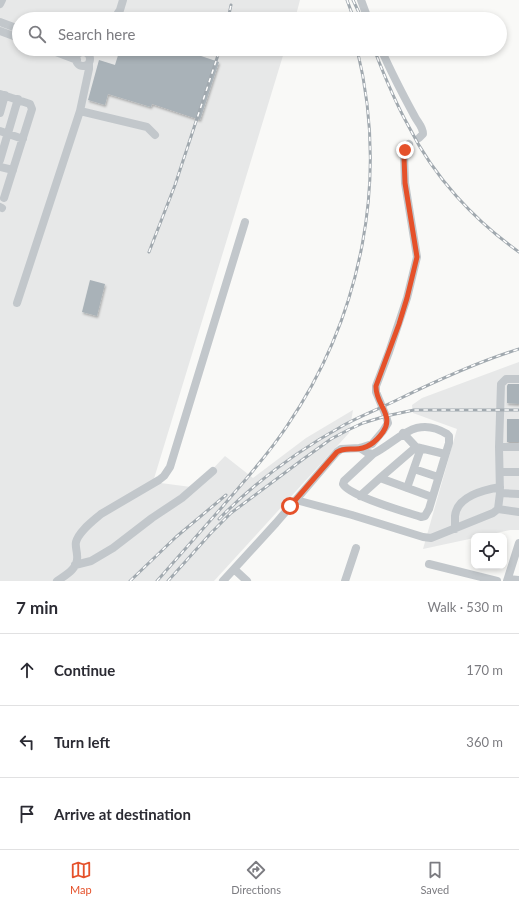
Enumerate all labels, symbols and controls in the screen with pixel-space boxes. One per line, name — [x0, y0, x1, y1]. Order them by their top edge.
search box — [12, 12, 507, 56]
icon: search — [26, 23, 48, 45]
text: Search here — [58, 25, 135, 43]
route end — [396, 141, 414, 159]
route start — [281, 497, 299, 515]
map controls — [471, 533, 507, 569]
button: locate — [471, 533, 507, 569]
text: 7 min — [16, 597, 58, 618]
text: Walk · 530 m — [427, 599, 503, 615]
icon: ahead — [16, 659, 38, 681]
text: Continue — [54, 661, 115, 679]
text: 170 m — [466, 662, 503, 678]
icon: left — [16, 731, 38, 753]
text: Turn left — [54, 733, 110, 751]
text: 360 m — [466, 734, 503, 750]
icon: arrive — [16, 803, 38, 825]
text: Arrive at destination — [54, 805, 191, 823]
tab: Map — [70, 859, 92, 896]
tab: Directions — [231, 859, 281, 896]
tab: Saved — [420, 859, 449, 896]

